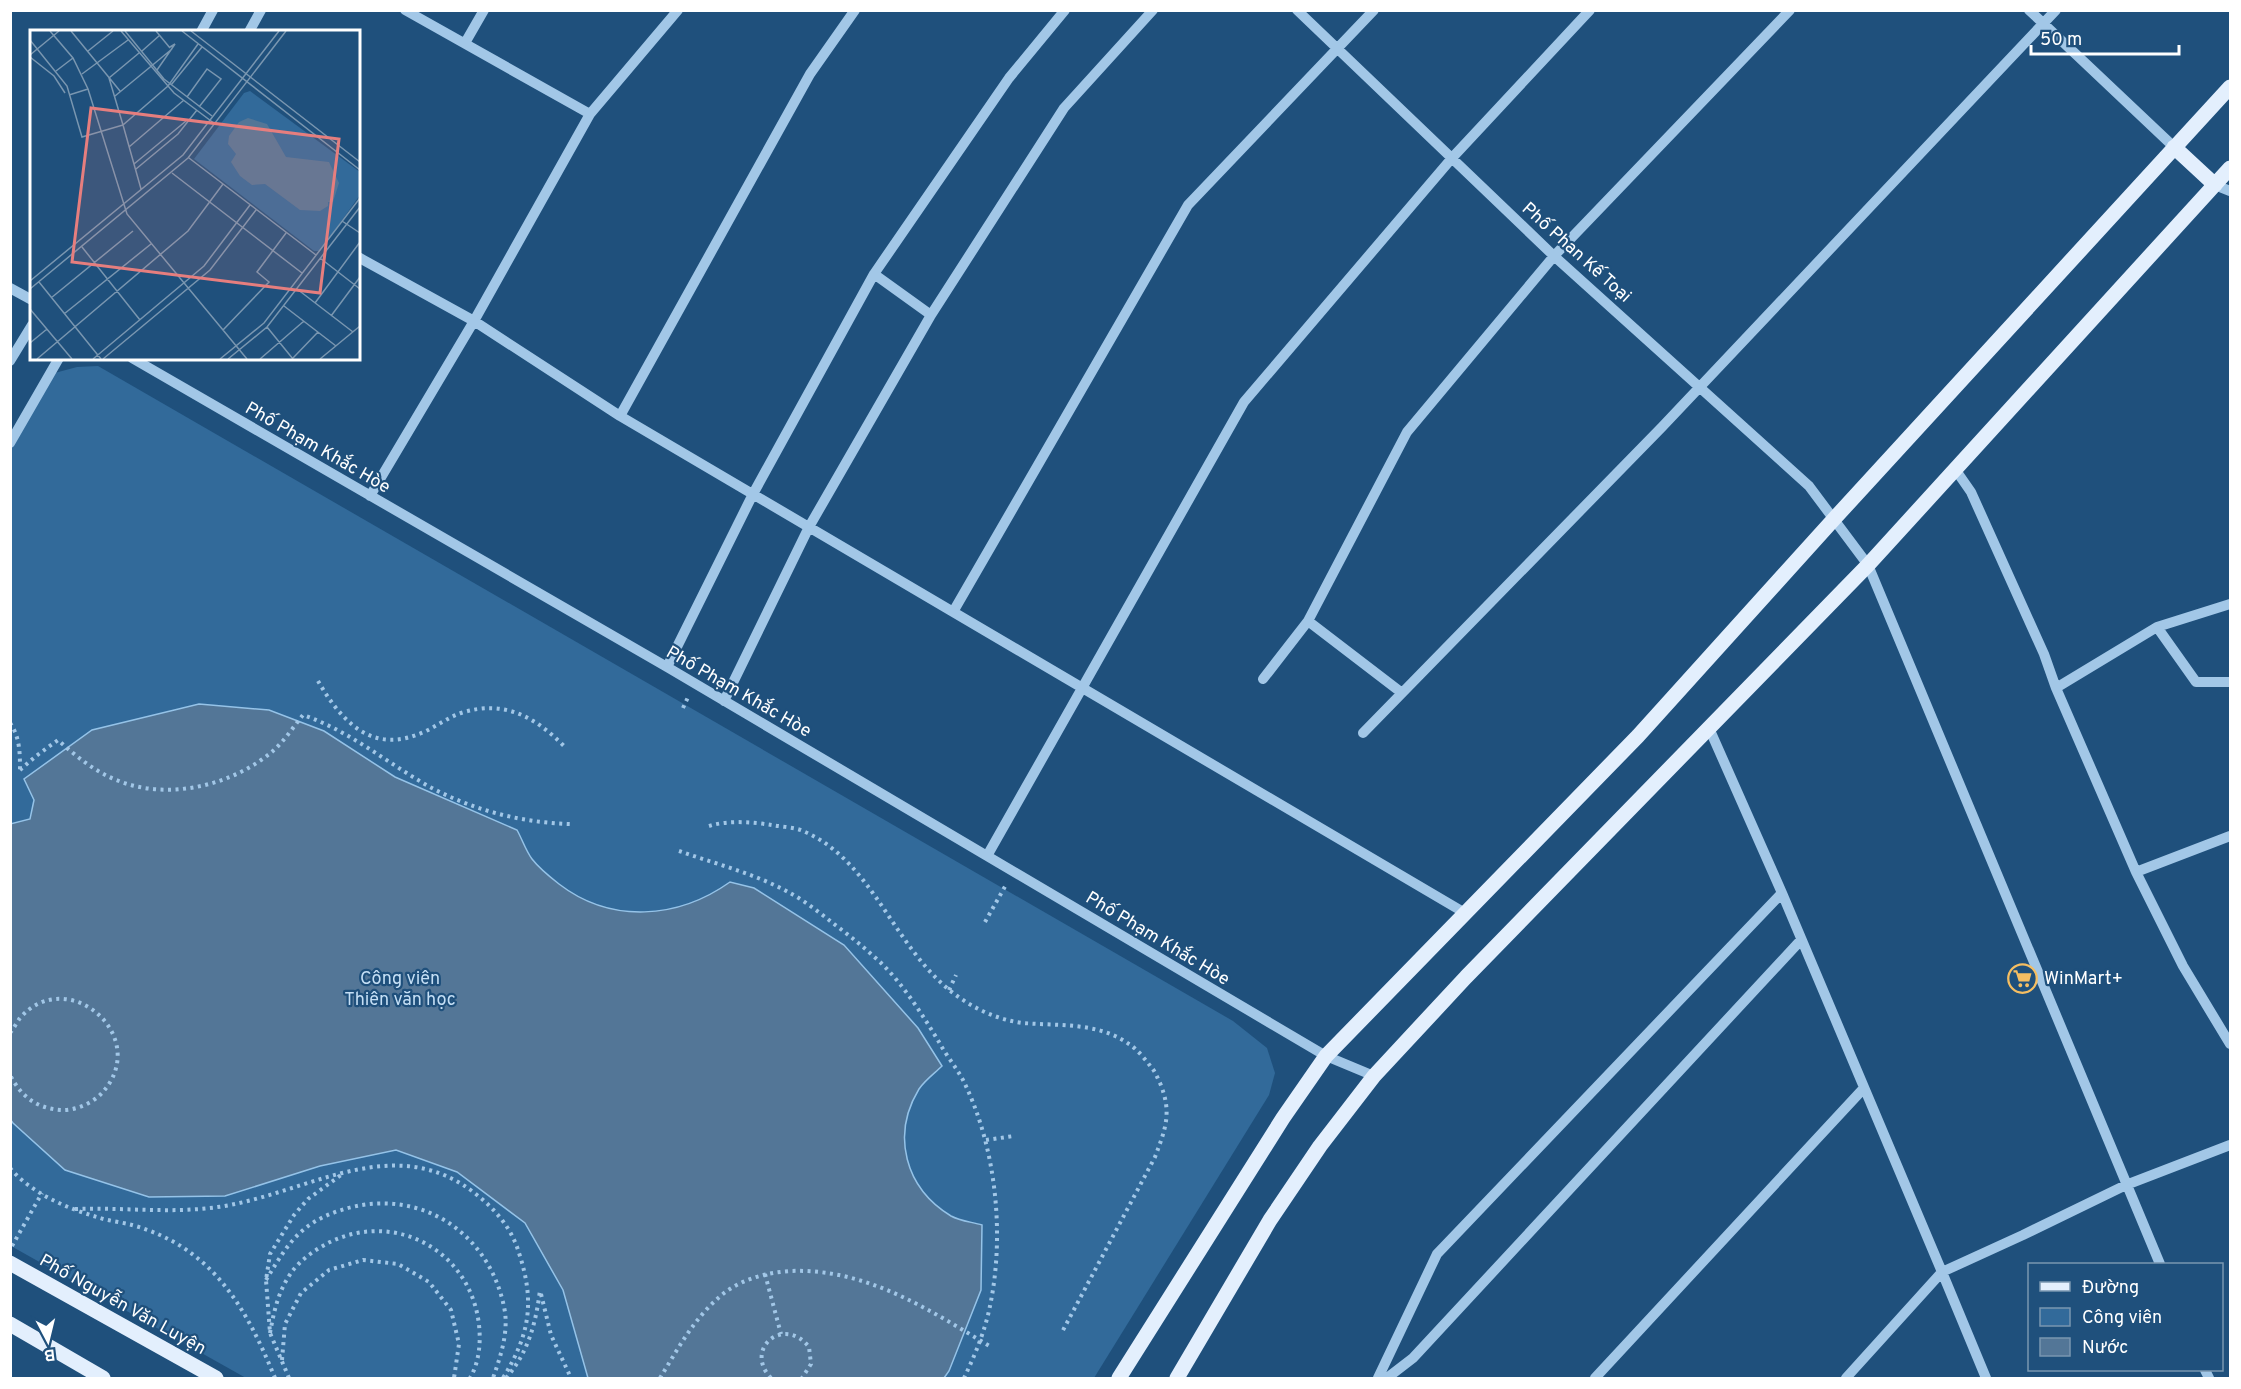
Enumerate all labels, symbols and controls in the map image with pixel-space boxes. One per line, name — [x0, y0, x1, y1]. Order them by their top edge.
scale bar — [2031, 18, 2180, 56]
text: 50 m — [2040, 29, 2082, 52]
inset map — [30, 30, 360, 360]
street label: Phố Phan Kế Toại — [1516, 197, 1636, 308]
street label: Phố Phạm Khắc Hòe — [240, 396, 395, 499]
street label: Phố Phạm Khắc Hòe — [661, 640, 816, 743]
street label: Phố Phạm Khắc Hòe — [1081, 885, 1235, 991]
supermarket icon: WinMart+ — [2007, 962, 2039, 994]
park label: Công viên Thiên văn học — [344, 968, 456, 1012]
place label: WinMart+ — [2044, 968, 2123, 991]
street label: Phố Nguyễn Văn Luyện — [35, 1248, 211, 1361]
legend — [2028, 1263, 2223, 1371]
text: Đường — [2082, 1277, 2139, 1300]
text: Công viên — [2082, 1307, 2162, 1330]
north arrow — [18, 1311, 78, 1371]
text: Nước — [2082, 1337, 2128, 1360]
text: B — [43, 1343, 56, 1365]

